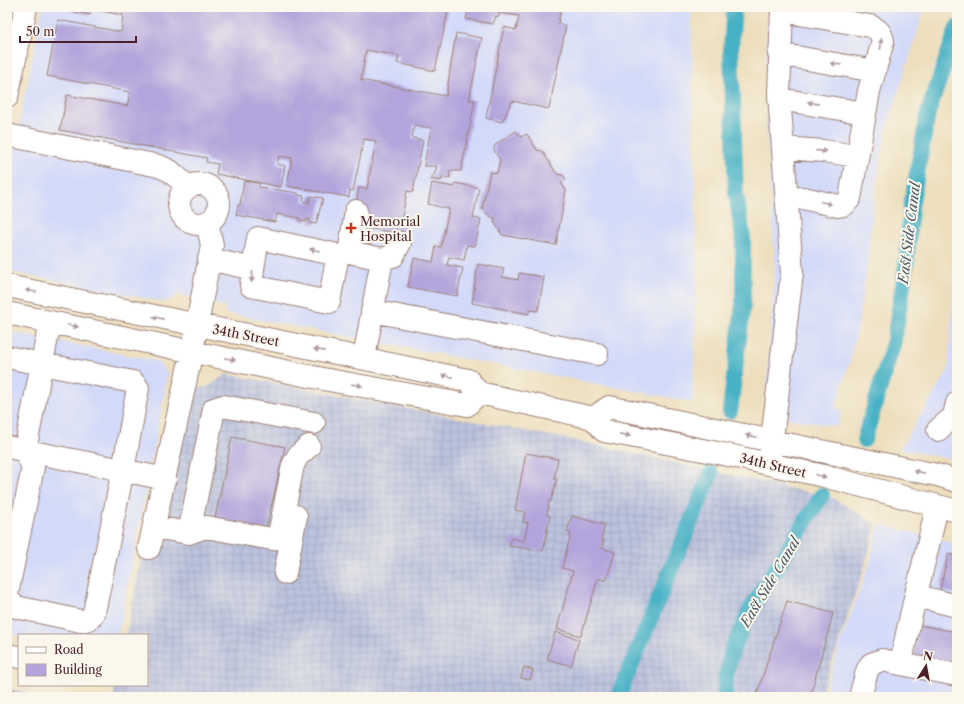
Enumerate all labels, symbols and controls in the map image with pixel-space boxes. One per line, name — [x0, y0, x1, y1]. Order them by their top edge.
scale bar — [20, 18, 136, 44]
text: 50 m — [26, 24, 55, 39]
one-way arrow — [878, 37, 885, 50]
one-way arrow — [830, 61, 843, 67]
one-way arrow — [807, 100, 819, 106]
one-way arrow — [815, 147, 827, 154]
water label: East Side Canal — [894, 180, 924, 286]
one-way arrow — [820, 200, 832, 206]
place label: Memorial Hospital — [360, 213, 420, 244]
marker: Memorial Hospital — [345, 222, 357, 234]
one-way arrow — [309, 247, 321, 253]
one-way arrow — [249, 271, 255, 283]
one-way arrow — [25, 287, 37, 293]
one-way arrow — [152, 314, 164, 320]
street label: 34th Street — [211, 321, 281, 349]
one-way arrow — [66, 323, 79, 329]
one-way arrow — [313, 346, 326, 352]
one-way arrow — [224, 356, 236, 362]
one-way arrow — [441, 372, 453, 378]
one-way arrow — [351, 382, 364, 388]
one-way arrow — [745, 432, 757, 438]
one-way arrow — [619, 433, 631, 439]
street label: 34th Street — [738, 450, 808, 481]
one-way arrow — [913, 468, 925, 474]
one-way arrow — [815, 473, 827, 479]
water label: East Side Canal — [736, 532, 805, 631]
legend — [18, 634, 148, 686]
text: Road — [54, 642, 84, 657]
north arrow — [906, 646, 946, 686]
text: N — [922, 648, 934, 664]
text: Building — [54, 662, 102, 677]

